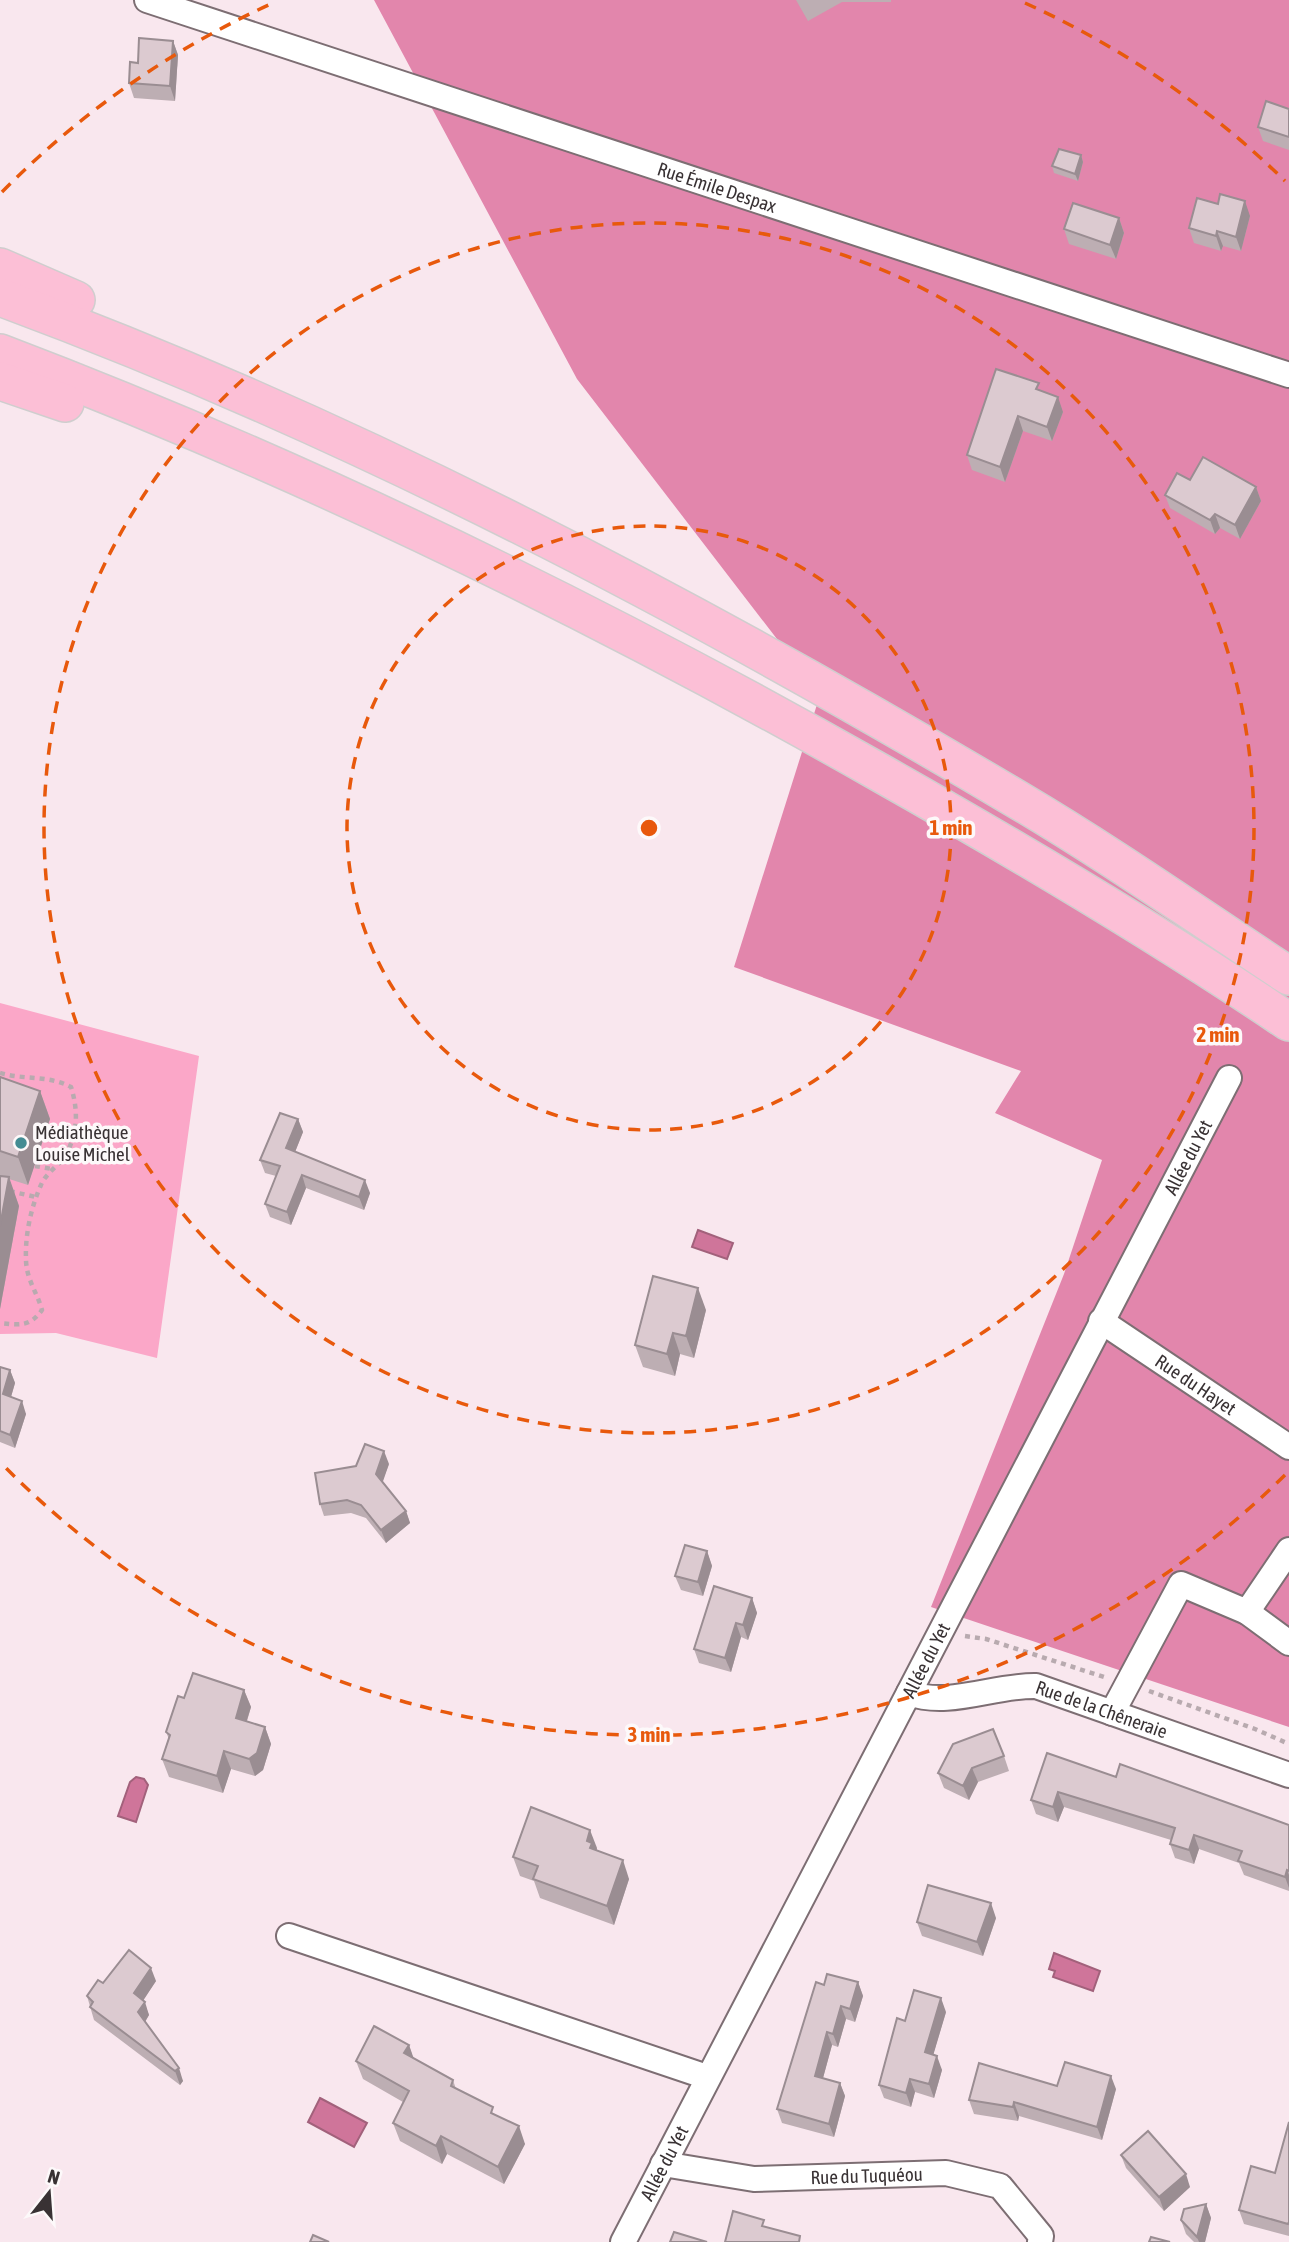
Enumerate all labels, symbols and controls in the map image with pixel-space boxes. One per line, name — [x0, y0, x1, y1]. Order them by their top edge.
street label: Rue Émile Despax — [655, 157, 780, 217]
text: 1 min — [930, 815, 972, 839]
centre of rings — [637, 816, 661, 840]
text: 2 min — [1197, 1022, 1239, 1046]
street label: Allée du Yet — [1159, 1116, 1216, 1198]
place label: Médiathèque Louise Michel — [35, 1121, 130, 1165]
marker: Médiathèque Louise Michel — [13, 1135, 29, 1151]
street label: Rue du Hayet — [1151, 1350, 1240, 1419]
street label: Allée du Yet — [897, 1619, 954, 1701]
street label: Rue de la Chêneraie — [1033, 1676, 1170, 1742]
text: 3 min — [628, 1722, 670, 1746]
street label: Allée du Yet — [636, 2122, 693, 2204]
north arrow — [14, 2158, 84, 2228]
street label: Rue du Tuquéou — [810, 2163, 923, 2188]
text: N — [45, 2165, 63, 2189]

